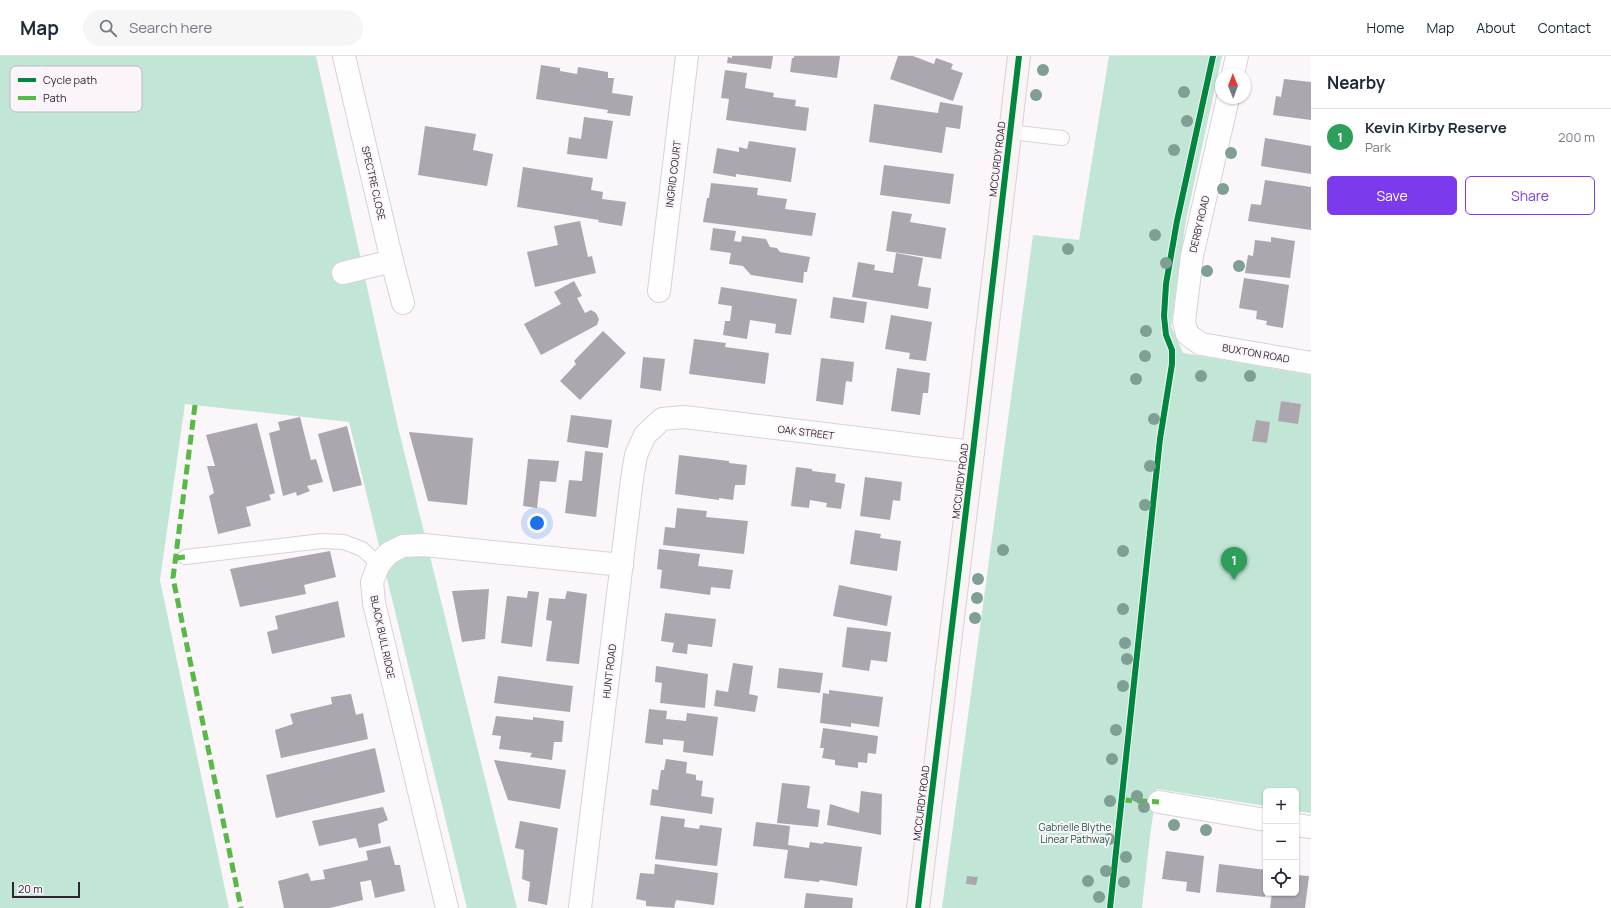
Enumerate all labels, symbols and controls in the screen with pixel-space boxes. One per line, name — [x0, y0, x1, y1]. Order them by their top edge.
search box — [83, 10, 363, 46]
text: Map — [20, 15, 59, 41]
icon: search — [97, 17, 119, 39]
text: Search here — [129, 17, 212, 38]
text: Home — [1367, 18, 1404, 37]
text: Map — [1426, 18, 1454, 37]
text: About — [1476, 18, 1516, 37]
text: Contact — [1538, 18, 1591, 37]
legend — [10, 66, 142, 112]
north arrow — [1215, 68, 1251, 104]
text: Nearby — [1327, 71, 1385, 94]
text: Cycle path — [43, 72, 97, 87]
text: Path — [43, 90, 66, 105]
text: Kevin Kirby Reserve — [1365, 117, 1507, 138]
street label: MCCURDY ROAD — [985, 120, 1009, 198]
text: 1 — [1337, 128, 1343, 146]
text: 200 m — [1558, 128, 1595, 146]
text: Park — [1365, 138, 1391, 156]
street label: INGRID COURT — [662, 140, 684, 208]
street label: SPECTRE CLOSE — [359, 144, 389, 222]
button: Save — [1327, 176, 1457, 215]
button: Share — [1465, 176, 1595, 215]
street label: DERBY ROAD — [1186, 194, 1212, 254]
street label: BUXTON ROAD — [1221, 340, 1291, 366]
street label: OAK STREET — [777, 422, 835, 442]
street label: MCCURDY ROAD — [948, 442, 972, 520]
your location — [527, 513, 547, 533]
pin: 1 — [1221, 547, 1247, 580]
street label: BLACK BULL RIDGE — [367, 594, 399, 680]
street label: HUNT ROAD — [599, 643, 619, 699]
street label: MCCURDY ROAD — [909, 764, 933, 842]
map controls — [1263, 788, 1299, 896]
button: + — [1263, 788, 1299, 824]
park label: Gabrielle Blythe Linear Pathway — [1039, 820, 1112, 846]
button: − — [1263, 824, 1299, 860]
button: locate — [1263, 860, 1299, 896]
scale bar — [12, 880, 80, 899]
text: 20 m — [18, 881, 43, 896]

